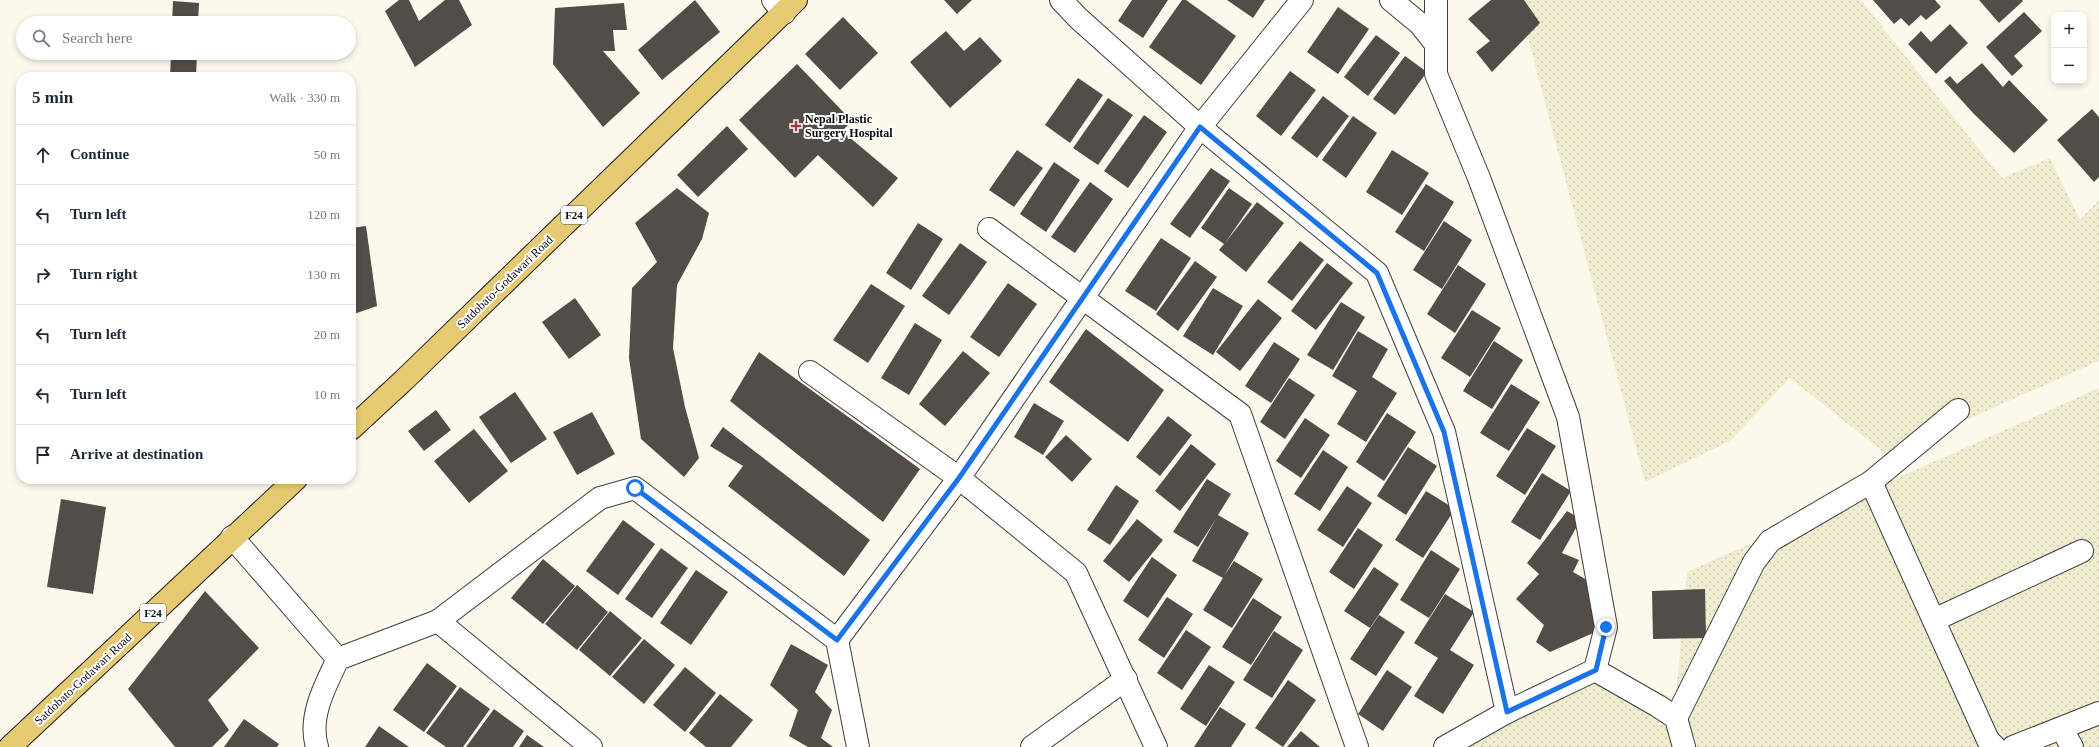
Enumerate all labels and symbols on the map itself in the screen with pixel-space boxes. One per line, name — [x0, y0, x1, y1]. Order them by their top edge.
place label: Nepal Plastic Surgery Hospital — [805, 112, 893, 140]
marker: Nepal Plastic Surgery Hospital — [790, 120, 802, 132]
road number: F24 — [561, 206, 587, 224]
street label: Satdobato-Godawari Road — [454, 233, 556, 331]
route start — [626, 479, 644, 497]
road number: F24 — [140, 604, 166, 622]
route end — [1597, 618, 1615, 636]
street label: Satdobato-Godawari Road — [32, 630, 134, 728]

